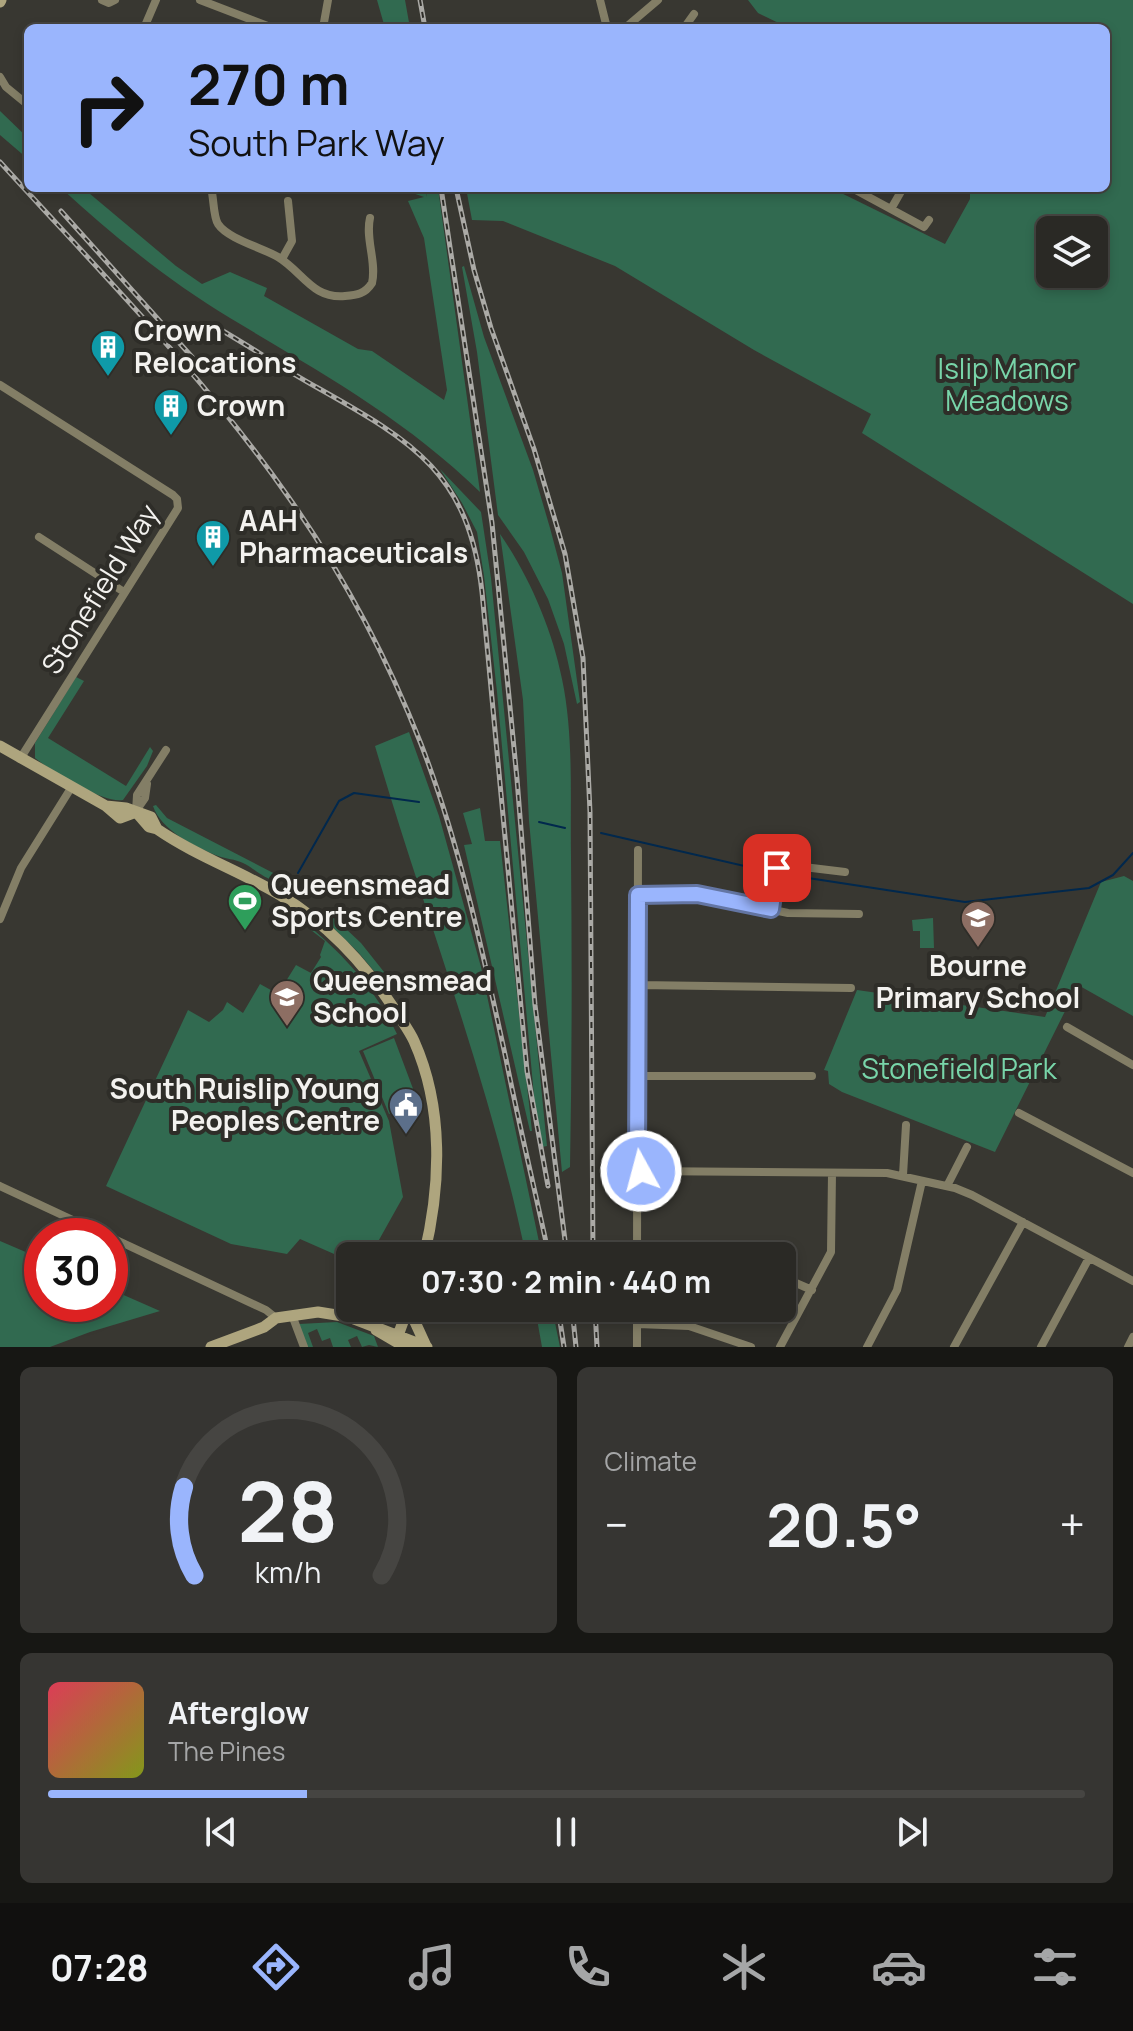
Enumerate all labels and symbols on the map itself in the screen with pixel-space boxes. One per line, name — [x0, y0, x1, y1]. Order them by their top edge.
place label: Crown Relocations — [134, 311, 296, 381]
building icon: Crown Relocations — [89, 328, 127, 378]
park label: Islip Manor Meadows — [938, 349, 1076, 419]
place label: Crown — [197, 386, 285, 424]
building icon: Crown — [152, 387, 190, 437]
street label: Stonefield Way — [32, 496, 167, 681]
place label: AAH Pharmaceuticals — [239, 501, 468, 571]
building icon: AAH Pharmaceuticals — [194, 518, 232, 568]
pin — [743, 834, 811, 902]
place label: Queensmead Sports Centre — [271, 865, 463, 935]
sports icon: Queensmead Sports Centre — [226, 882, 264, 932]
school or university icon: Bourne Primary School — [959, 899, 997, 949]
place label: Bourne Primary School — [876, 946, 1080, 1016]
place label: Queensmead School — [313, 961, 492, 1031]
school or university icon: Queensmead School — [268, 978, 306, 1028]
park label: Stonefield Park — [861, 1049, 1058, 1087]
place label: South Ruislip Young Peoples Centre — [110, 1069, 380, 1139]
public building icon: South Ruislip Young Peoples Centre — [387, 1086, 425, 1136]
position arrow — [599, 1129, 683, 1213]
speed limit sign: 30 — [24, 1218, 128, 1322]

